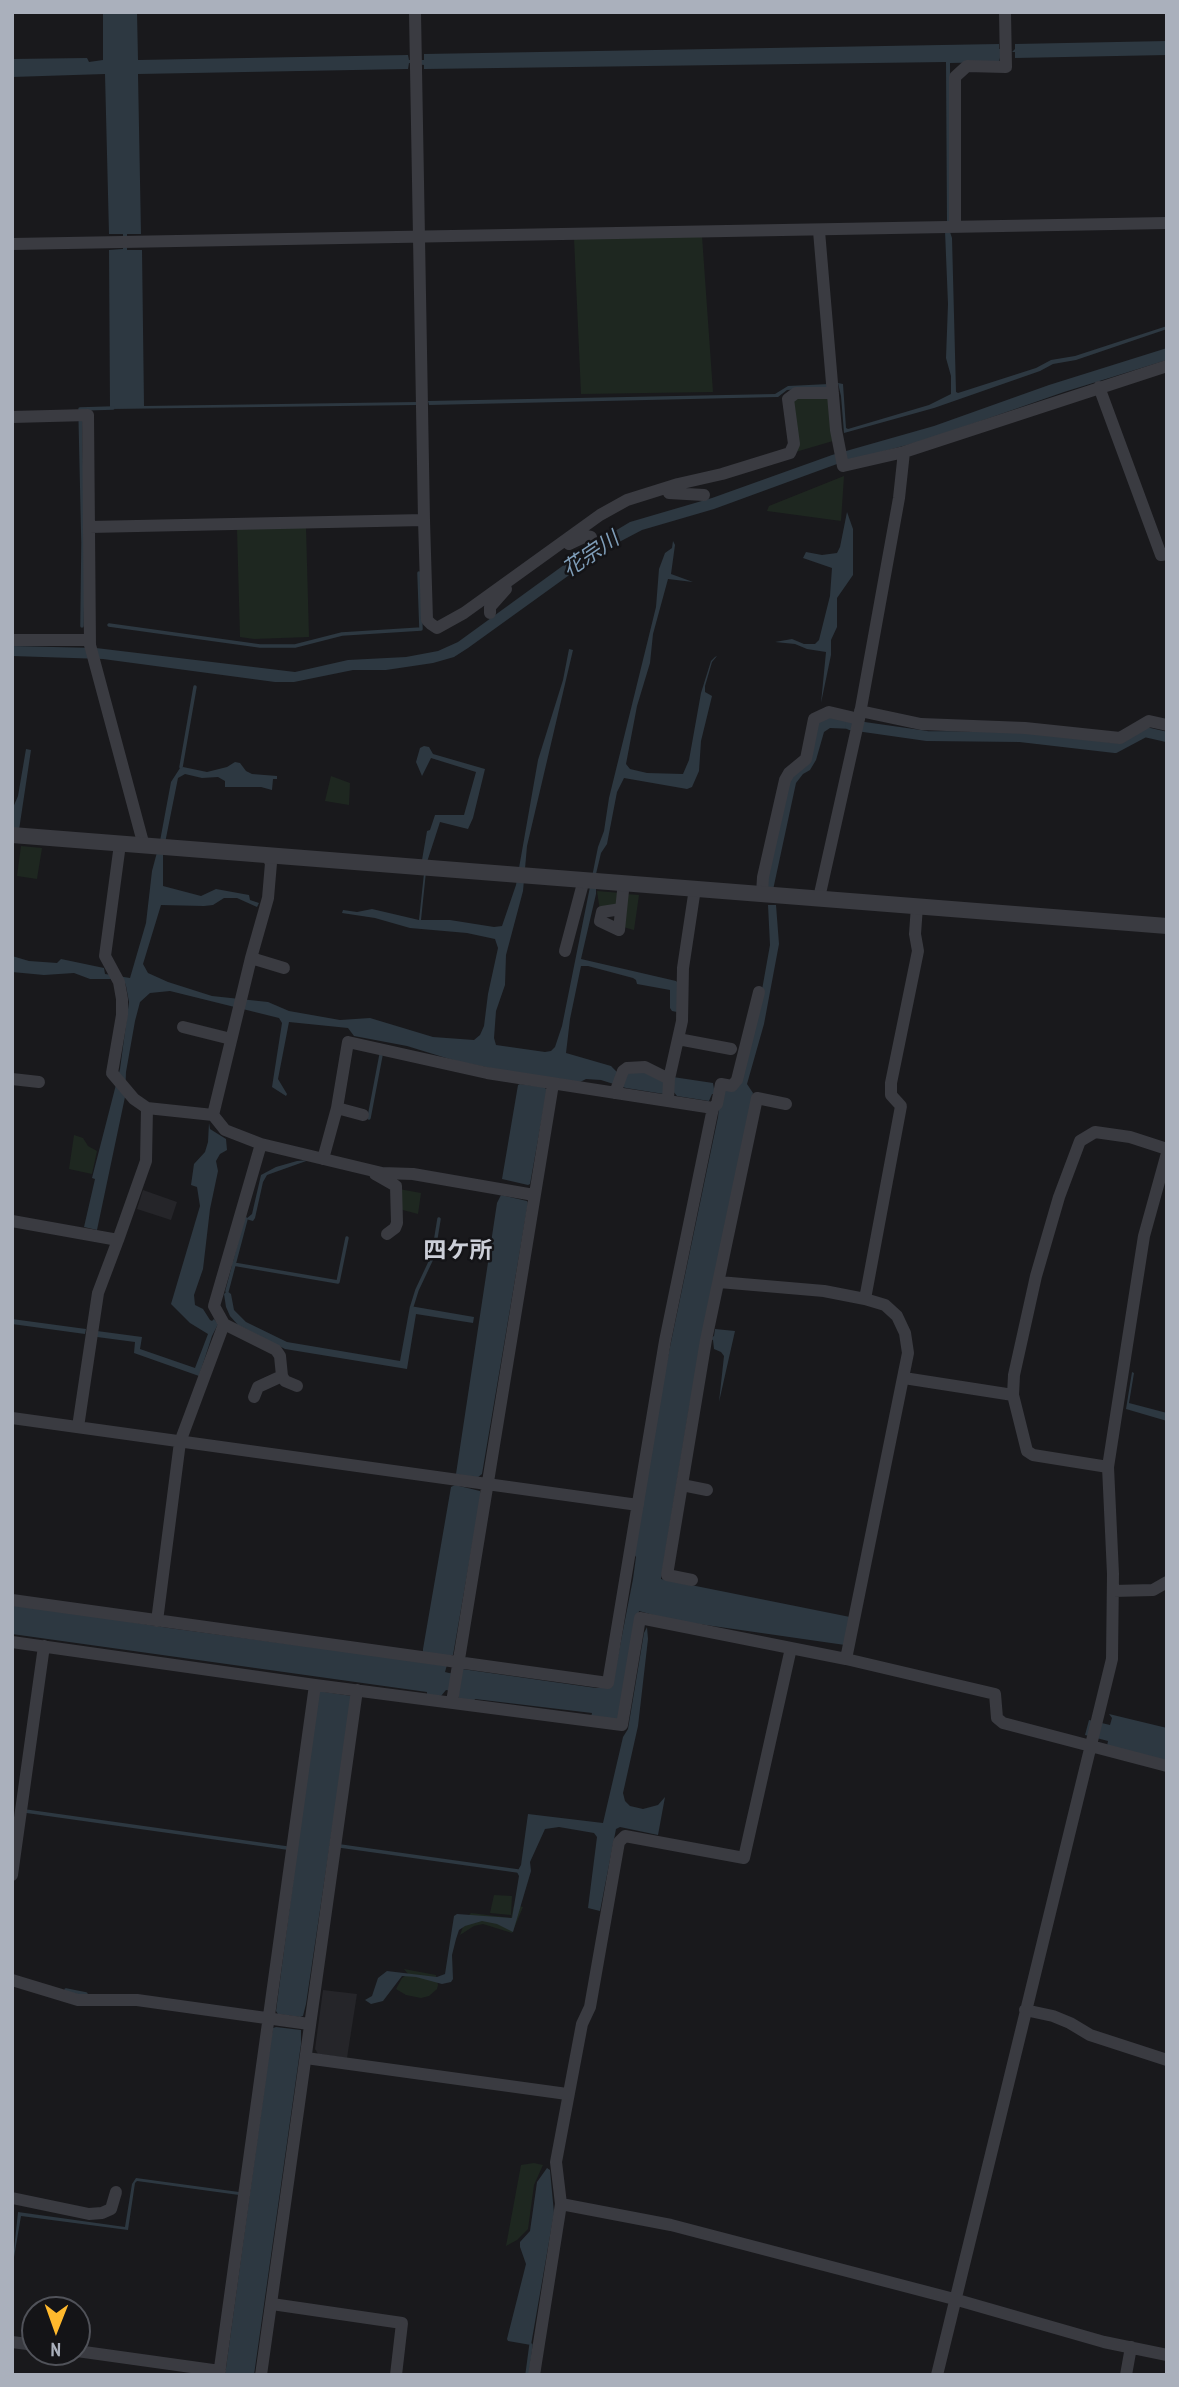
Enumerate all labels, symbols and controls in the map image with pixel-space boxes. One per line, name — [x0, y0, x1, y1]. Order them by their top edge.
water label: 花宗川 — [558, 527, 624, 583]
district label: 四ケ所 — [424, 1237, 492, 1265]
north arrow — [21, 2296, 91, 2366]
text: N — [50, 2338, 61, 2362]

